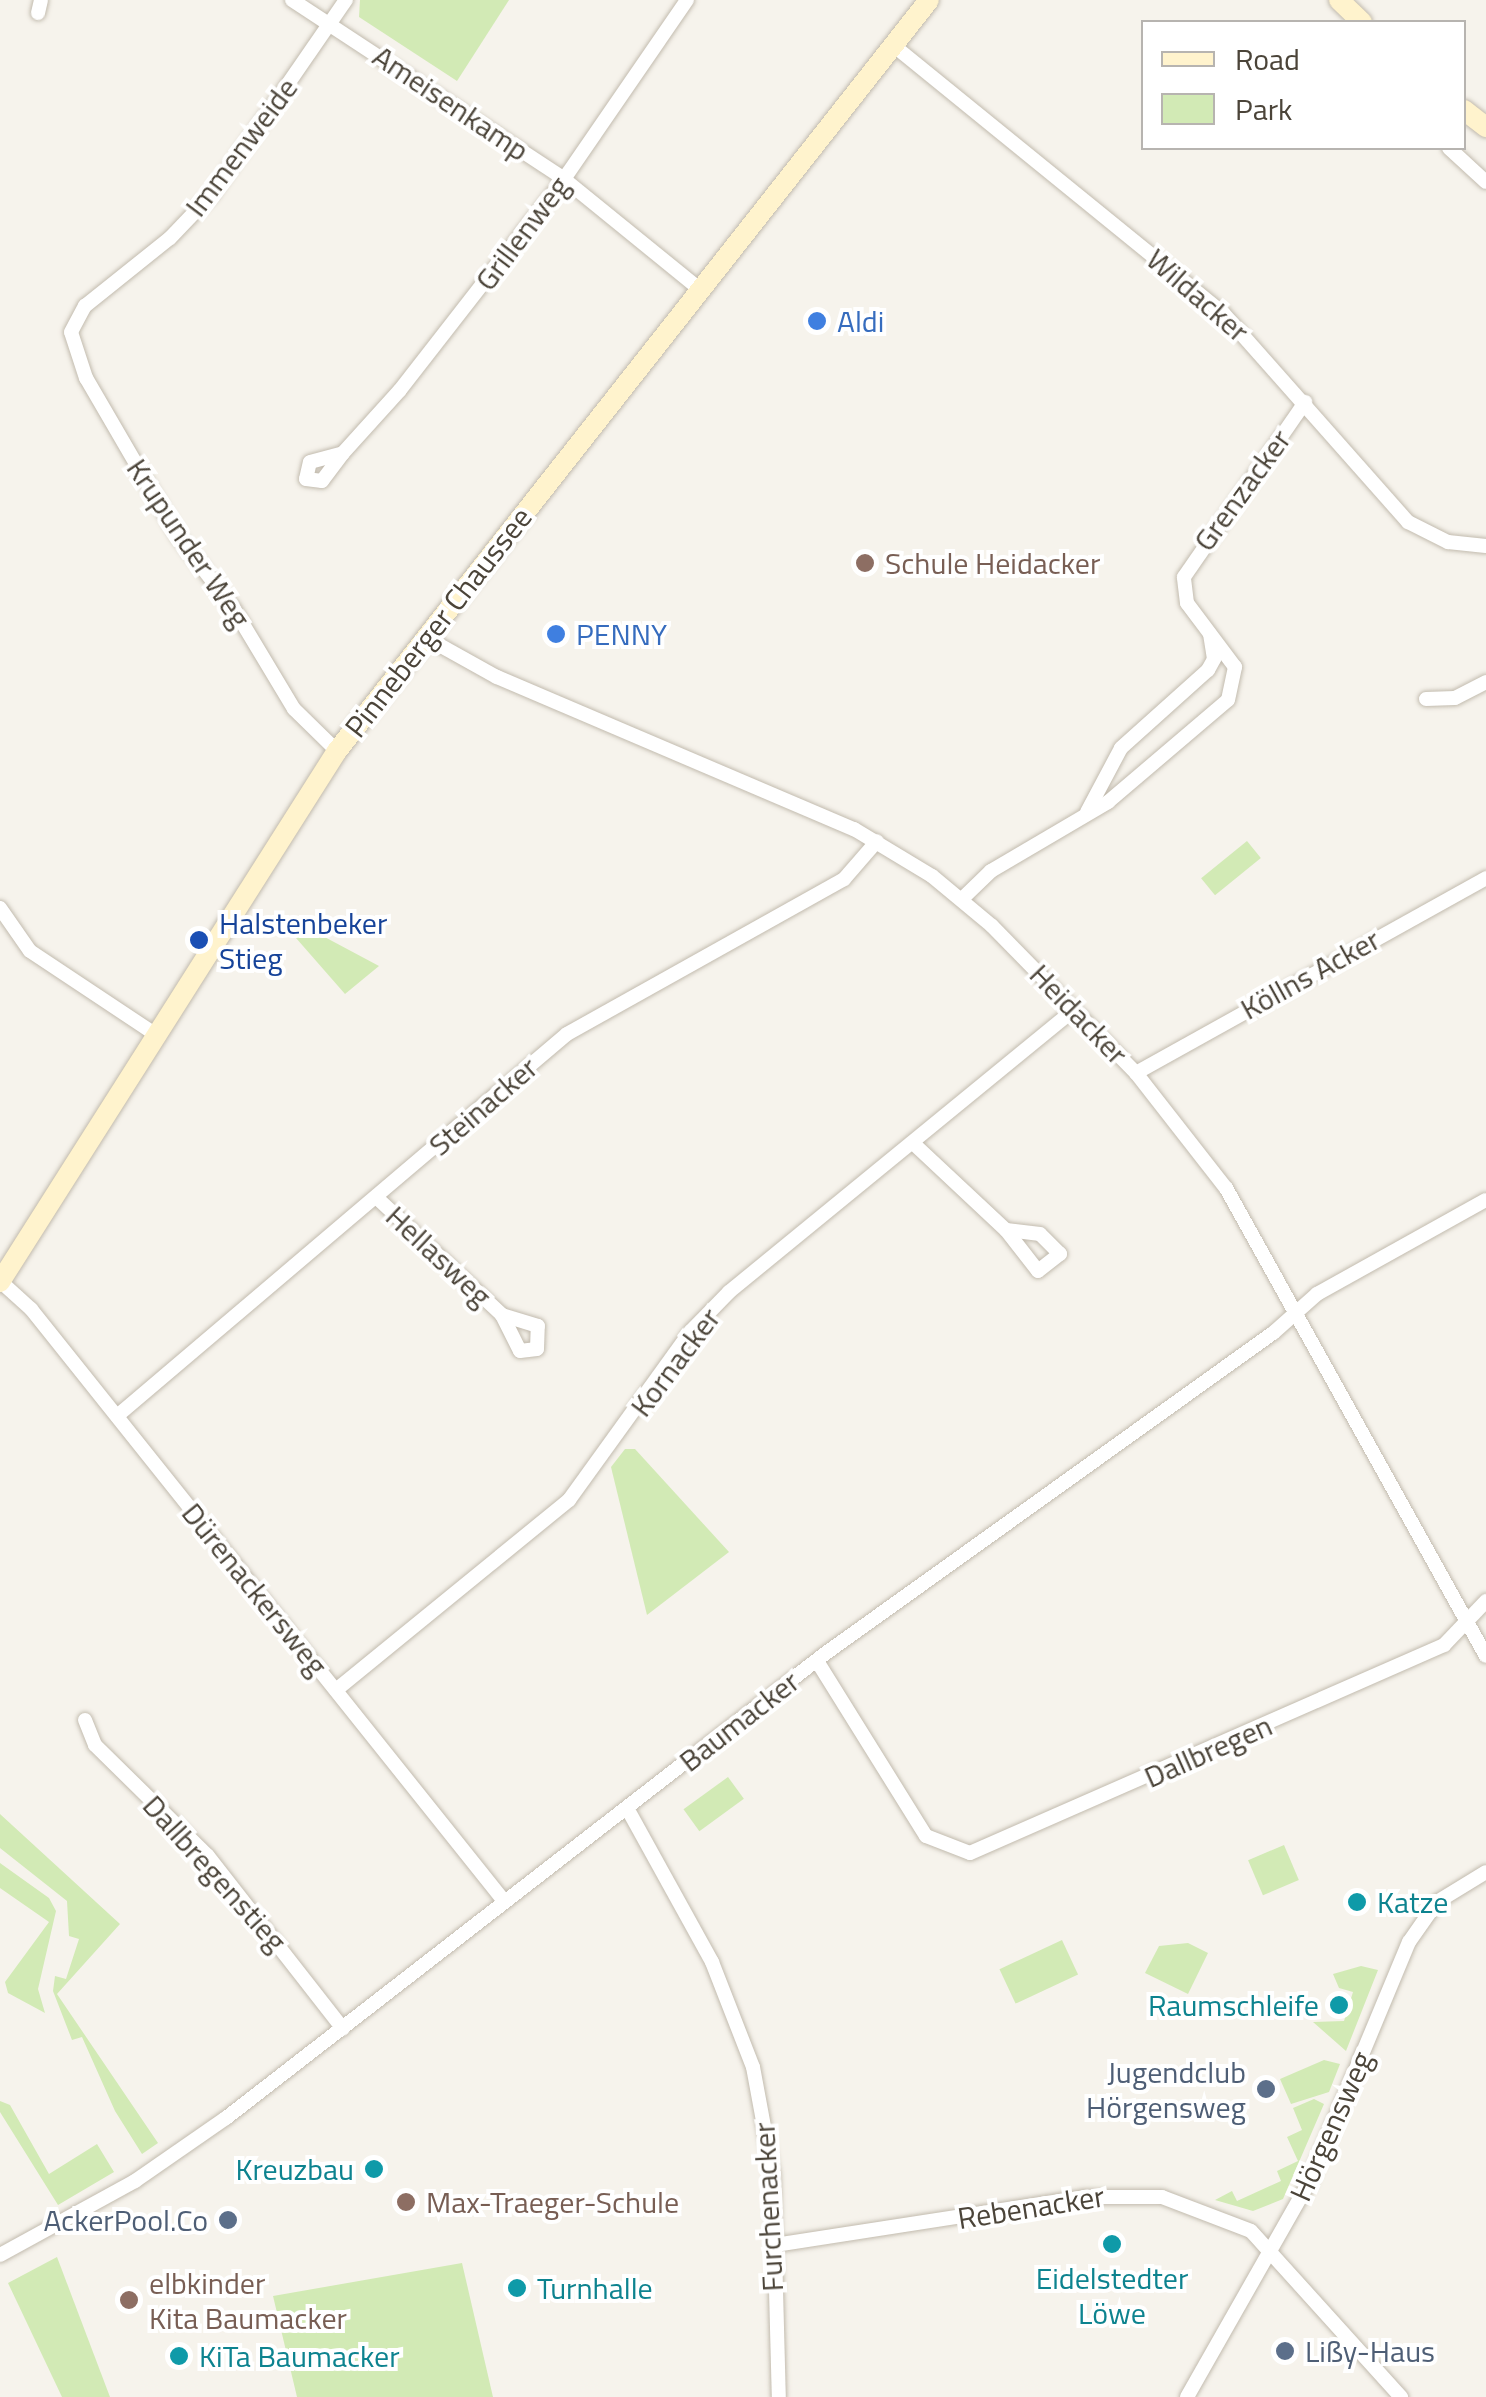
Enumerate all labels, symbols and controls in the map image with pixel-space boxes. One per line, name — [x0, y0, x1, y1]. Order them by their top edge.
legend — [1141, 20, 1466, 150]
text: Road — [1235, 36, 1300, 82]
street label: Ameisenkamp — [366, 38, 536, 168]
street label: Immenweide — [177, 71, 305, 223]
text: Park — [1235, 86, 1292, 132]
street label: Grillenweg — [467, 169, 577, 297]
street label: Wildacker — [1140, 241, 1256, 349]
place label: Aldi — [837, 303, 884, 339]
marker: Aldi — [806, 310, 828, 332]
street label: Grenzacker — [1186, 422, 1298, 558]
street label: Krupunder Weg — [119, 452, 259, 634]
street label: Pinneberger Chaussee — [337, 500, 539, 744]
place label: Schule Heidacker — [885, 545, 1100, 581]
marker: Schule Heidacker — [854, 552, 876, 574]
place label: PENNY — [576, 616, 667, 652]
marker: PENNY — [545, 623, 567, 645]
place label: Halstenbeker Stieg — [219, 905, 387, 976]
street label: Köllns Acker — [1234, 921, 1386, 1027]
marker: Halstenbeker Stieg — [188, 929, 210, 951]
street label: Heidacker — [1023, 956, 1135, 1072]
street label: Steinacker — [421, 1049, 545, 1163]
street label: Hellasweg — [379, 1198, 499, 1314]
street label: Kornacker — [623, 1301, 727, 1423]
street label: Dürenackersweg — [175, 1496, 335, 1682]
street label: Baumacker — [672, 1663, 806, 1779]
street label: Dallbregen — [1139, 1707, 1277, 1795]
street label: Dallbregenstieg — [136, 1788, 294, 1958]
place label: Katze — [1377, 1884, 1448, 1920]
marker: Katze — [1346, 1891, 1368, 1913]
place label: Raumschleife — [1148, 1987, 1319, 2023]
marker: Raumschleife — [1328, 1994, 1350, 2016]
street label: Hörgensweg — [1282, 2046, 1380, 2206]
place label: Jugendclub Hörgensweg — [1086, 2054, 1246, 2124]
marker: Jugendclub Hörgensweg — [1255, 2078, 1277, 2100]
street label: Furchenacker — [746, 2122, 790, 2292]
place label: Kreuzbau — [235, 2151, 354, 2187]
marker: Kreuzbau — [363, 2158, 385, 2180]
street label: Rebenacker — [955, 2178, 1107, 2236]
place label: Max-Traeger-Schule — [426, 2184, 679, 2220]
marker: Max-Traeger-Schule — [395, 2191, 417, 2213]
place label: AckerPool.Co — [43, 2202, 208, 2238]
marker: AckerPool.Co — [217, 2209, 239, 2231]
marker: Eidelstedter Löwe — [1101, 2233, 1123, 2255]
place label: Eidelstedter Löwe — [1036, 2260, 1188, 2330]
place label: elbkinder Kita Baumacker — [149, 2265, 347, 2336]
place label: Turnhalle — [537, 2270, 653, 2306]
marker: Turnhalle — [506, 2277, 528, 2299]
marker: elbkinder Kita Baumacker — [118, 2289, 140, 2311]
place label: Lißy-Haus — [1305, 2333, 1435, 2369]
place label: KiTa Baumacker — [199, 2338, 400, 2374]
marker: Lißy-Haus — [1274, 2340, 1296, 2362]
marker: KiTa Baumacker — [168, 2345, 190, 2367]

